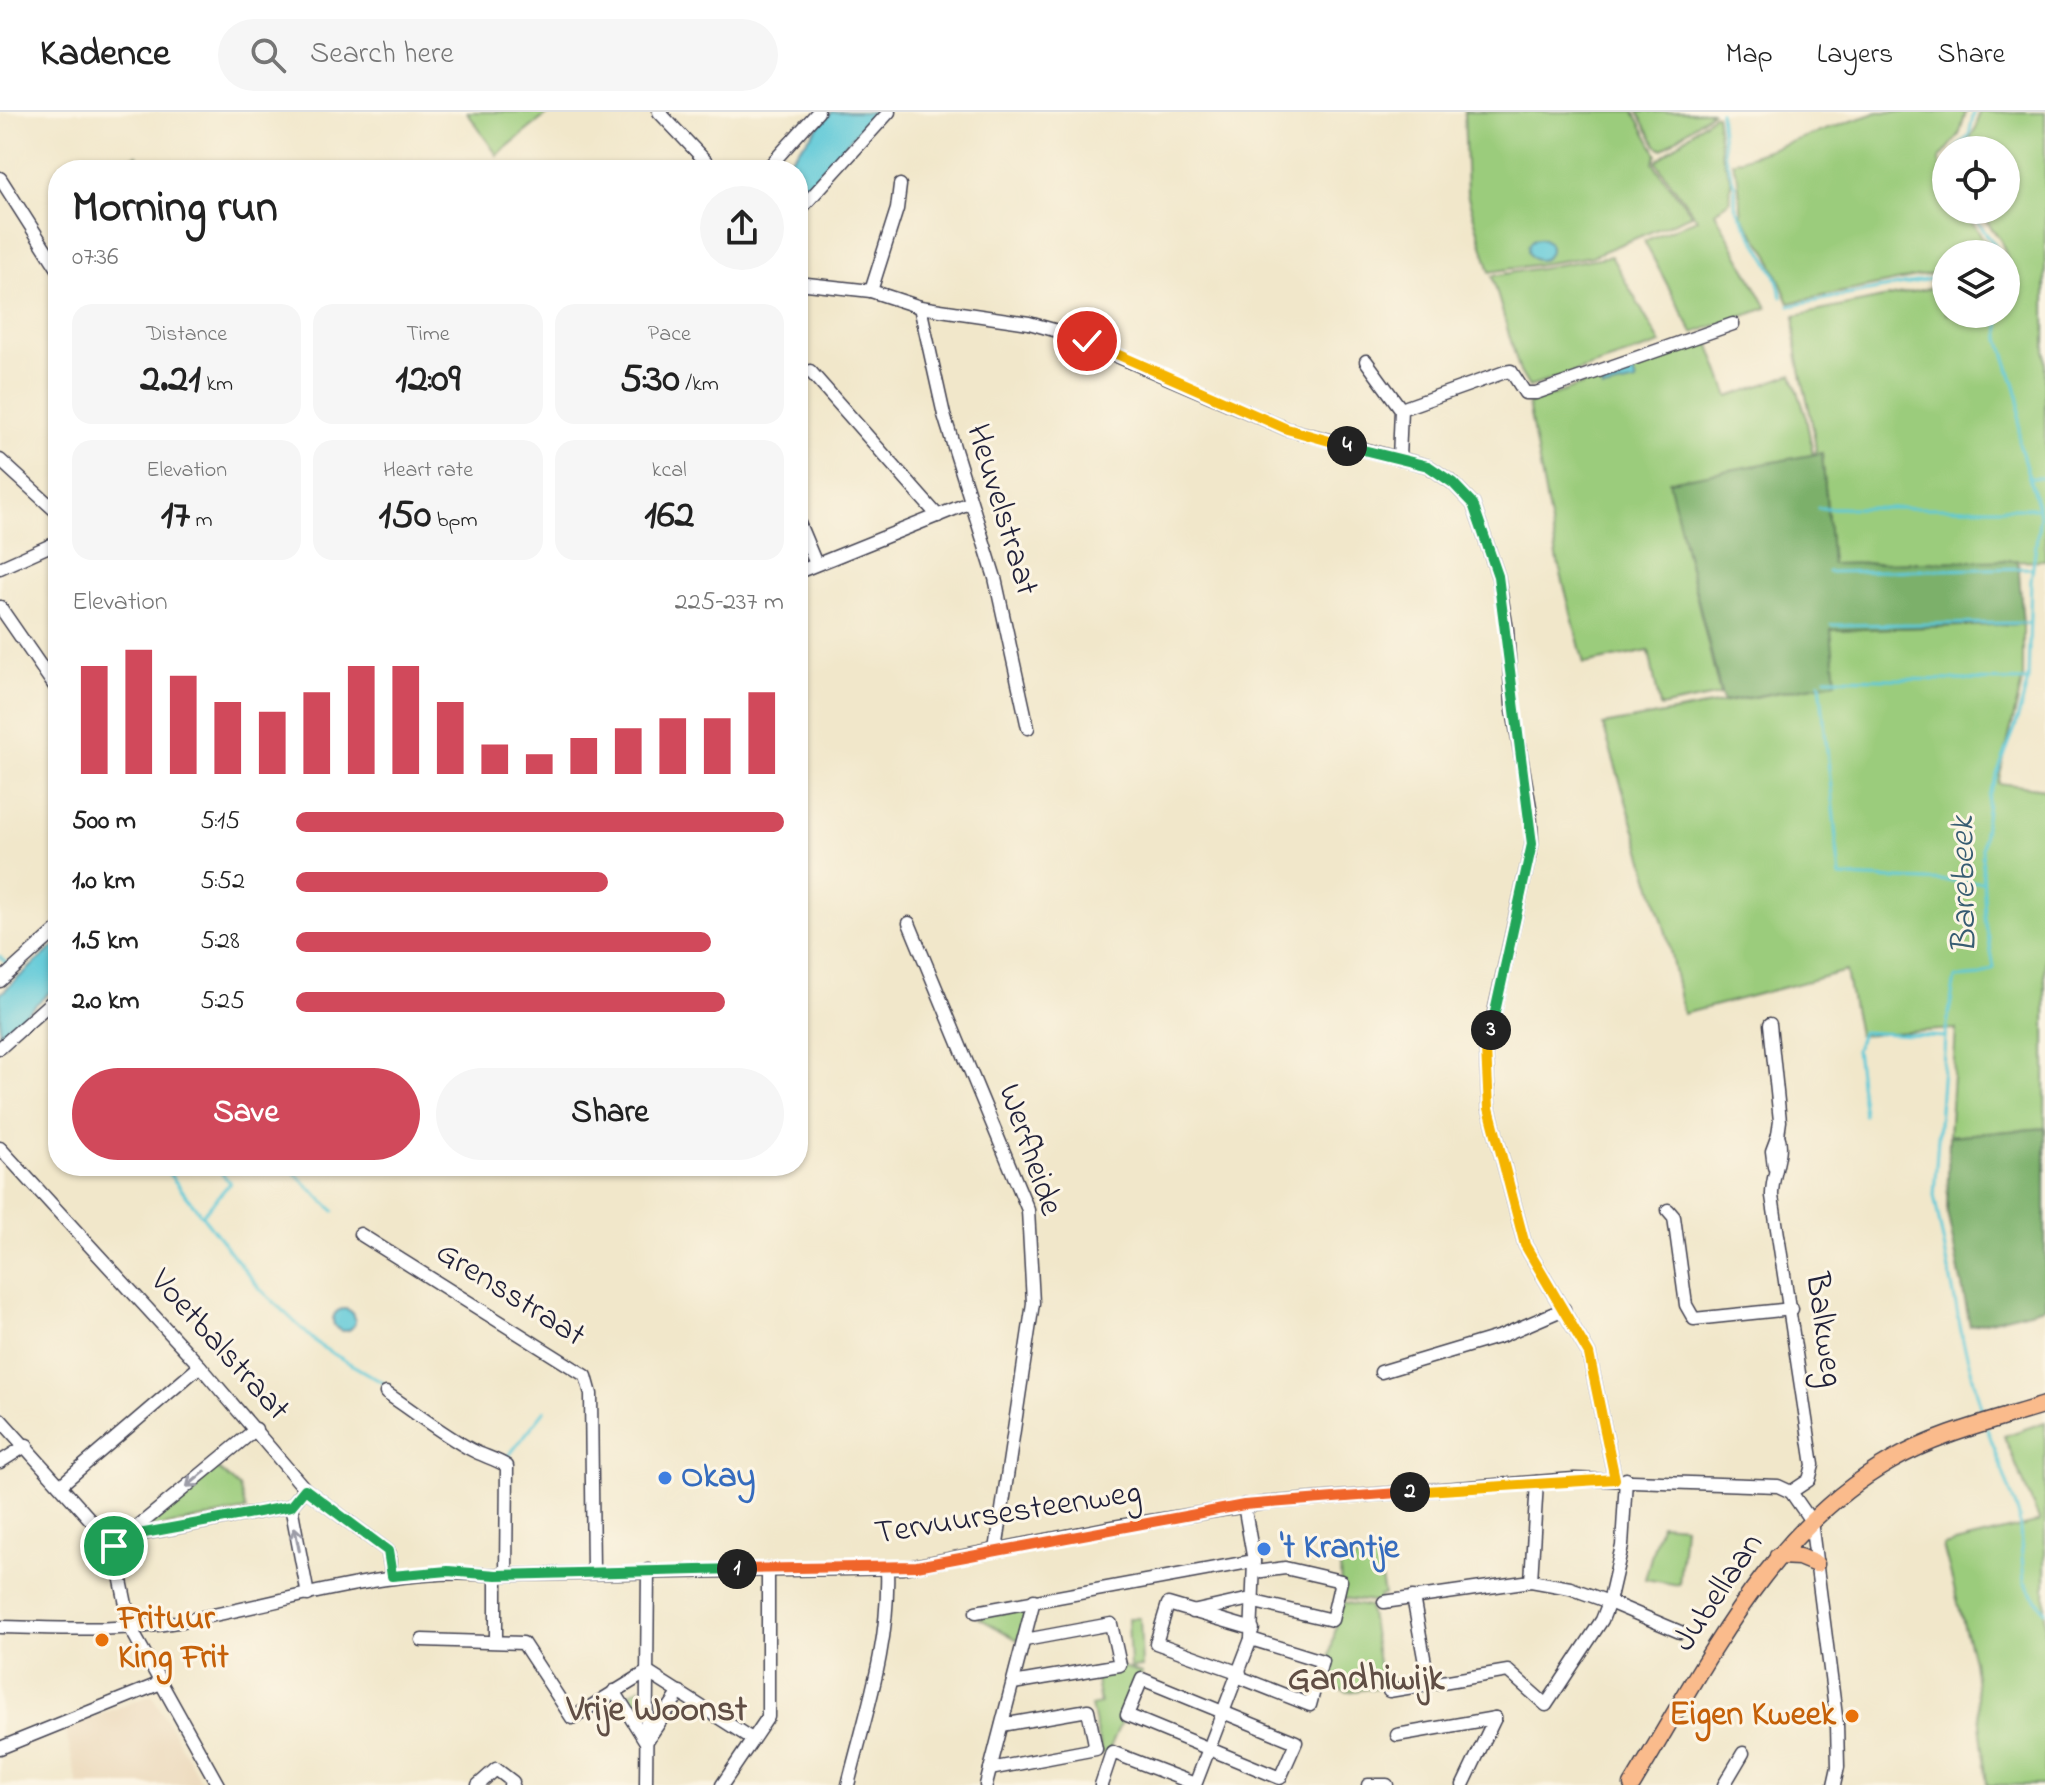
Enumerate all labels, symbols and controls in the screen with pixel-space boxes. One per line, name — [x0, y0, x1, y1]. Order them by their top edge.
search box — [218, 19, 778, 91]
text: Kadence — [40, 27, 170, 83]
icon: search — [246, 33, 290, 77]
text: Search here — [310, 33, 454, 77]
text: Map — [1725, 35, 1773, 76]
text: Layers — [1817, 35, 1893, 76]
text: Share — [1937, 35, 2005, 76]
map controls — [1932, 136, 2020, 328]
button: locate — [1932, 136, 2020, 224]
text: Morning run — [72, 177, 278, 241]
button: share — [700, 186, 784, 270]
text: 07:36 — [72, 239, 118, 277]
button: layers — [1932, 240, 2020, 328]
pin — [1053, 307, 1121, 375]
text: Distance — [146, 319, 227, 351]
text: Time — [406, 319, 450, 351]
text: Pace — [648, 319, 691, 351]
icon: check — [1065, 319, 1109, 363]
text: 2.21 — [140, 351, 201, 410]
text: 12:09 — [395, 351, 461, 410]
text: 5:30 — [620, 351, 680, 410]
text: km — [201, 369, 233, 401]
text: /km — [680, 369, 719, 401]
street label: Heuvelstraat — [951, 418, 1051, 602]
pin: 4 — [1327, 426, 1367, 466]
text: 4 — [1342, 430, 1352, 462]
text: Elevation — [146, 455, 227, 487]
text: Heart rate — [383, 455, 473, 487]
text: kcal — [652, 455, 687, 487]
text: 17 — [161, 487, 190, 546]
text: 150 — [378, 487, 431, 546]
text: 162 — [644, 487, 694, 546]
text: m — [190, 505, 213, 537]
text: bpm — [431, 505, 478, 537]
text: Elevation — [72, 584, 168, 622]
text: 225–237 m — [675, 584, 784, 622]
text: 500 m — [72, 803, 136, 841]
text: 5:15 — [200, 803, 240, 841]
water label: Barebeek — [1937, 814, 1993, 954]
text: 1.0 km — [72, 863, 135, 901]
text: 5:52 — [200, 863, 245, 901]
text: 1.5 km — [72, 923, 139, 961]
text: 5:28 — [200, 923, 240, 961]
text: 2.0 km — [72, 983, 140, 1021]
text: 5:25 — [200, 983, 245, 1021]
pin: 3 — [1471, 1010, 1511, 1050]
text: 3 — [1486, 1014, 1496, 1046]
button: Save — [72, 1068, 420, 1160]
button: Share — [436, 1068, 784, 1160]
street label: Werfheide — [983, 1077, 1075, 1223]
street label: Grensstraat — [425, 1229, 595, 1361]
street label: Voetbalstraat — [136, 1258, 301, 1433]
street label: Balkweg — [1790, 1269, 1856, 1390]
place label: Okay — [681, 1453, 756, 1504]
street label: Tervuursesteenweg — [871, 1468, 1145, 1560]
marker: Okay — [656, 1469, 674, 1487]
one-way arrow — [186, 1470, 207, 1488]
pin: 2 — [1390, 1472, 1430, 1512]
text: 2 — [1405, 1476, 1415, 1508]
pin — [80, 1512, 148, 1580]
street label: Jubellaan — [1661, 1523, 1777, 1663]
icon: arrive — [92, 1524, 136, 1568]
place label: 't Krantje — [1280, 1524, 1400, 1574]
one-way arrow — [289, 1527, 304, 1553]
marker: 't Krantje — [1255, 1540, 1273, 1558]
pin: 1 — [717, 1549, 757, 1589]
text: 1 — [734, 1553, 741, 1585]
place label: Frituur King Frit — [116, 1595, 229, 1685]
marker: Frituur King Frit — [93, 1631, 111, 1649]
district label: Gandhiwijk — [1288, 1654, 1446, 1707]
district label: Vrije Woonst — [566, 1685, 748, 1738]
place label: Eigen Kweek — [1669, 1691, 1837, 1742]
marker: Eigen Kweek — [1843, 1707, 1861, 1725]

